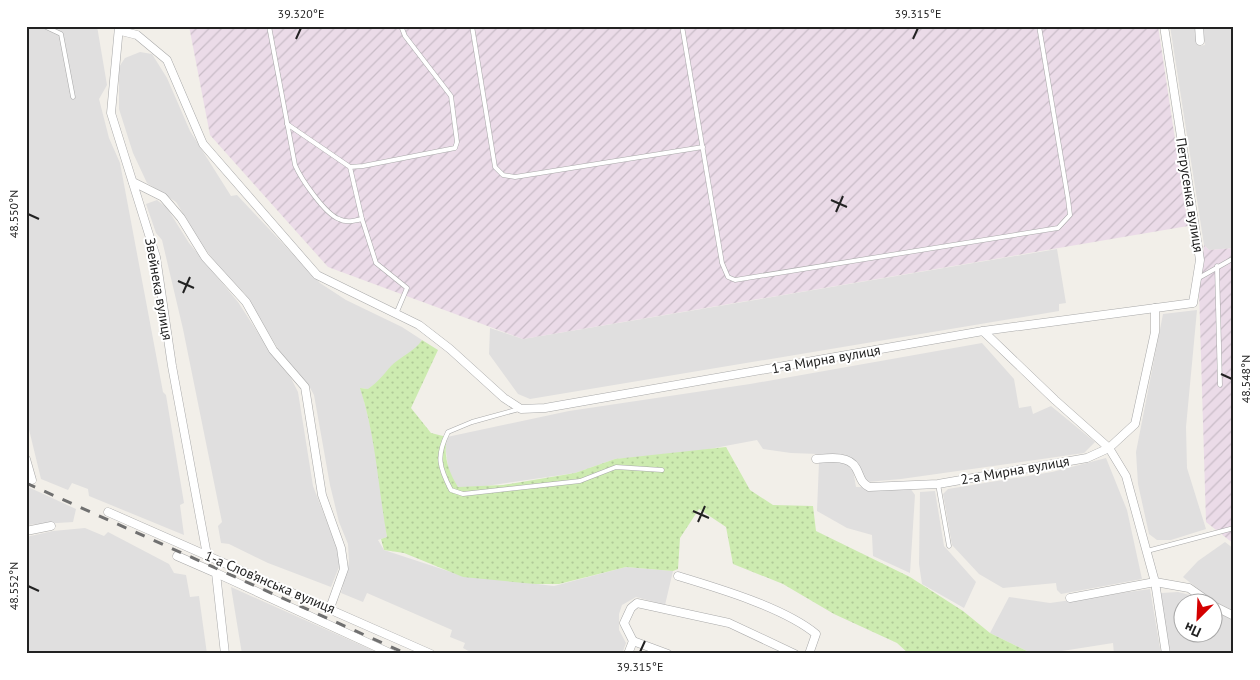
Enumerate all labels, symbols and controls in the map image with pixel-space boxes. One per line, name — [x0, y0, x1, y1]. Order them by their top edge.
text: 39.320°E — [278, 6, 324, 21]
text: 39.315°E — [895, 6, 941, 21]
street label: Петрусенка вулиця — [1172, 136, 1208, 254]
text: 48.550°N — [6, 190, 21, 238]
street label: Звейнека вулиця — [141, 236, 177, 342]
street label: 1-а Мирна вулиця — [770, 341, 882, 377]
text: 48.548°N — [1238, 355, 1253, 403]
street label: 2-а Мирна вулиця — [959, 452, 1071, 488]
street label: 1-а Слов’янська вулиця — [202, 546, 338, 618]
text: 48.552°N — [6, 562, 21, 610]
north arrow — [1172, 592, 1222, 642]
text: Пн — [1182, 618, 1204, 641]
text: 39.315°E — [617, 659, 663, 674]

